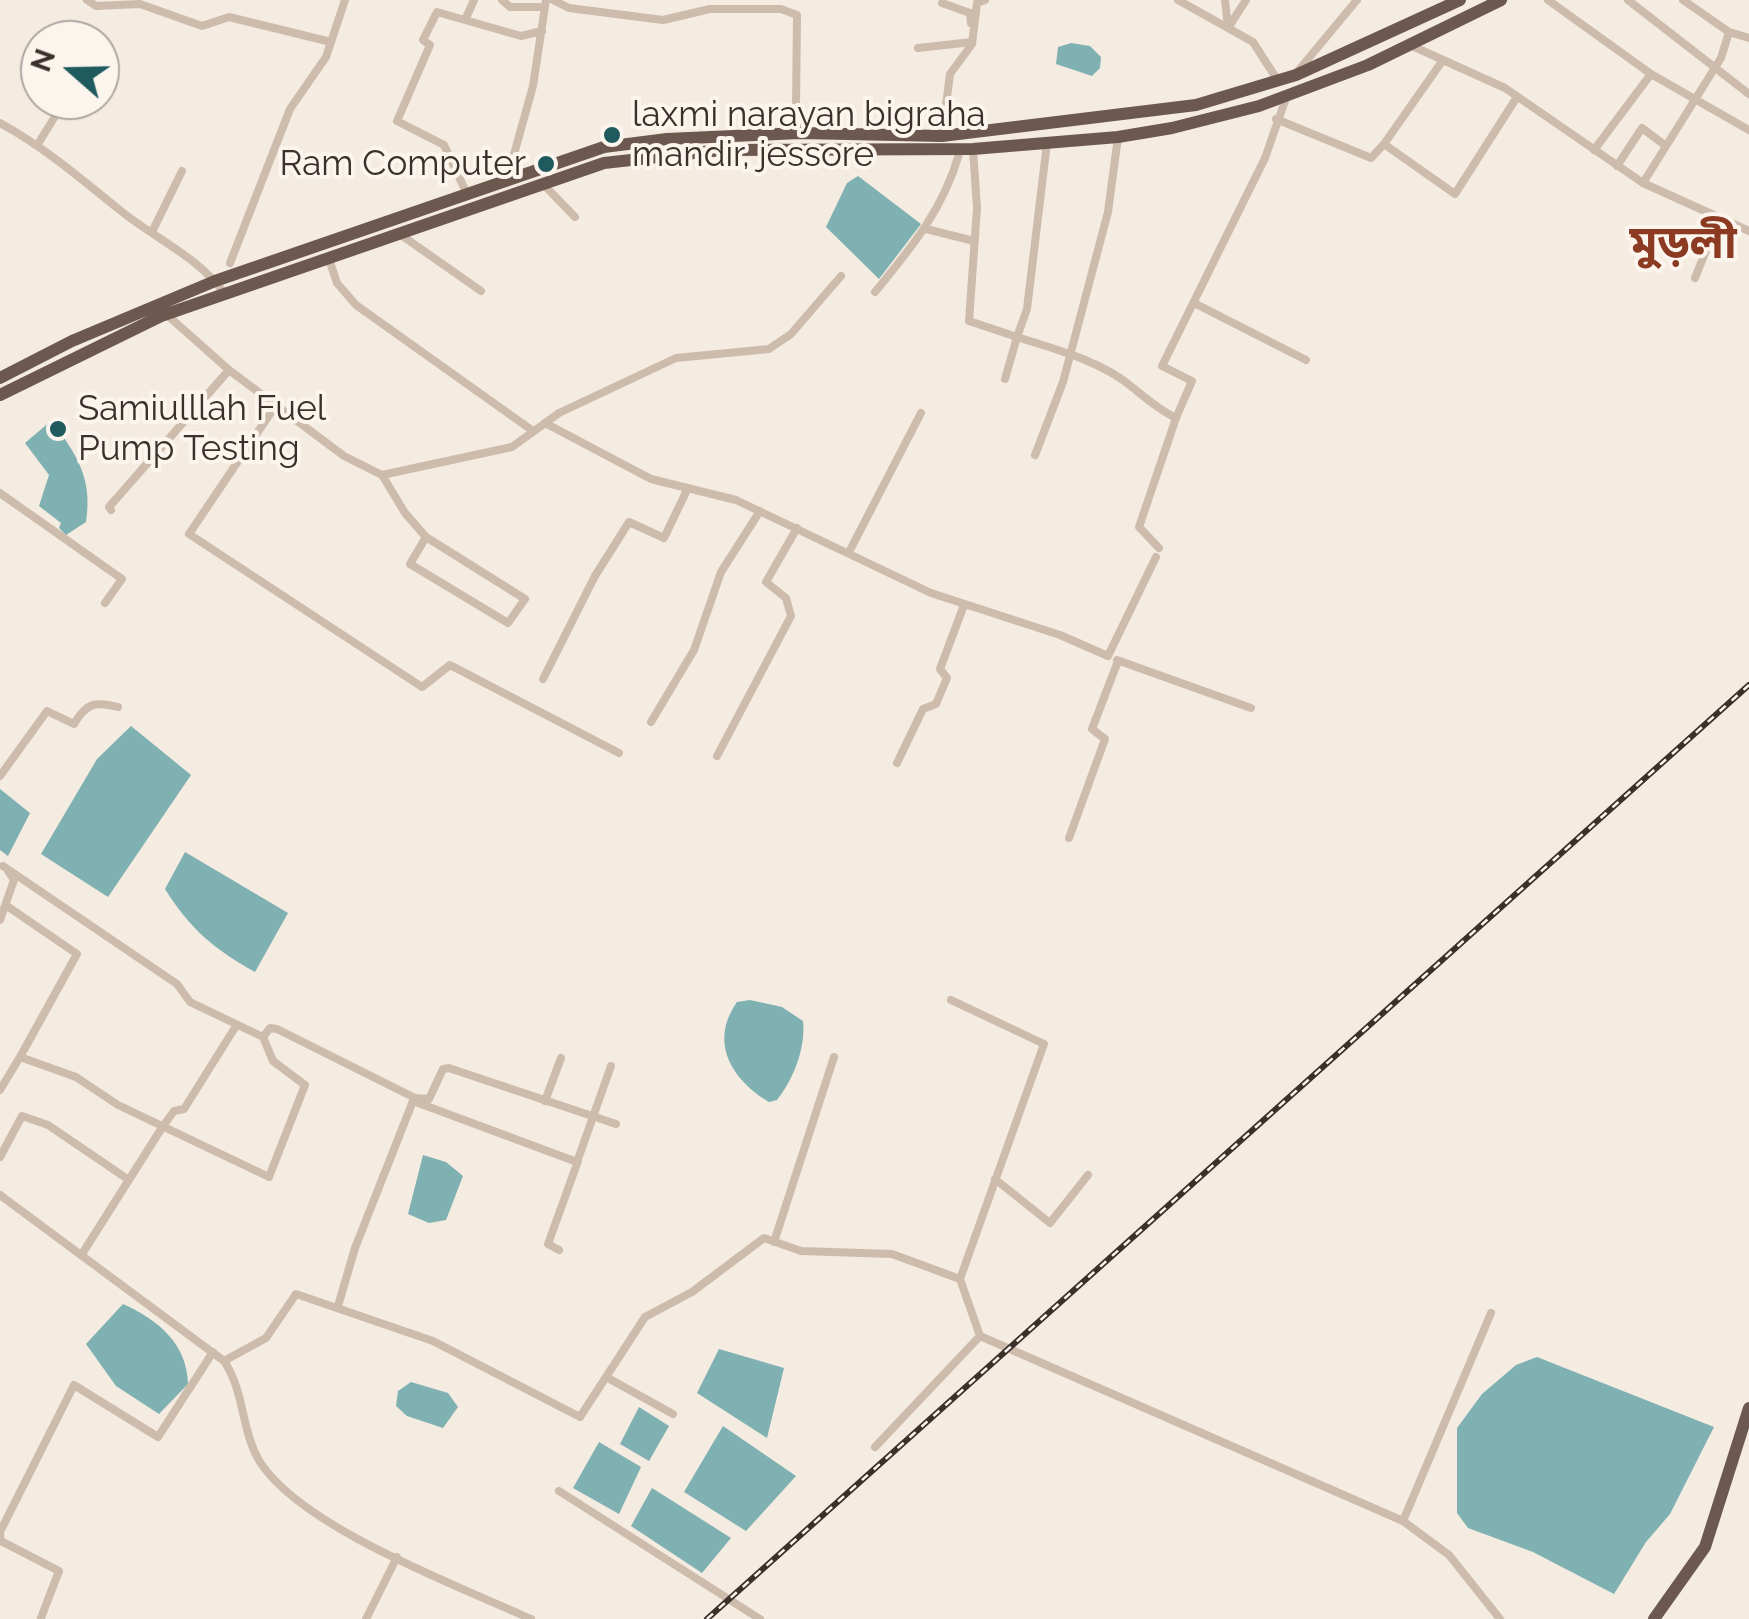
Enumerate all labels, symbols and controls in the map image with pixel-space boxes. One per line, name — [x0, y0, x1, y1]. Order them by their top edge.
north arrow — [20, 20, 120, 120]
text: N — [24, 45, 62, 76]
place label: laxmi narayan bigraha mandir, jessore — [632, 94, 986, 176]
marker: laxmi narayan bigraha mandir, jessore — [601, 124, 623, 146]
place label: Ram Computer — [280, 143, 526, 185]
marker: Ram Computer — [535, 153, 557, 175]
district label: মুড়লী — [1629, 217, 1737, 271]
place label: Samiulllah Fuel Pump Testing — [78, 388, 326, 470]
marker: Samiulllah Fuel Pump Testing — [47, 418, 69, 440]

